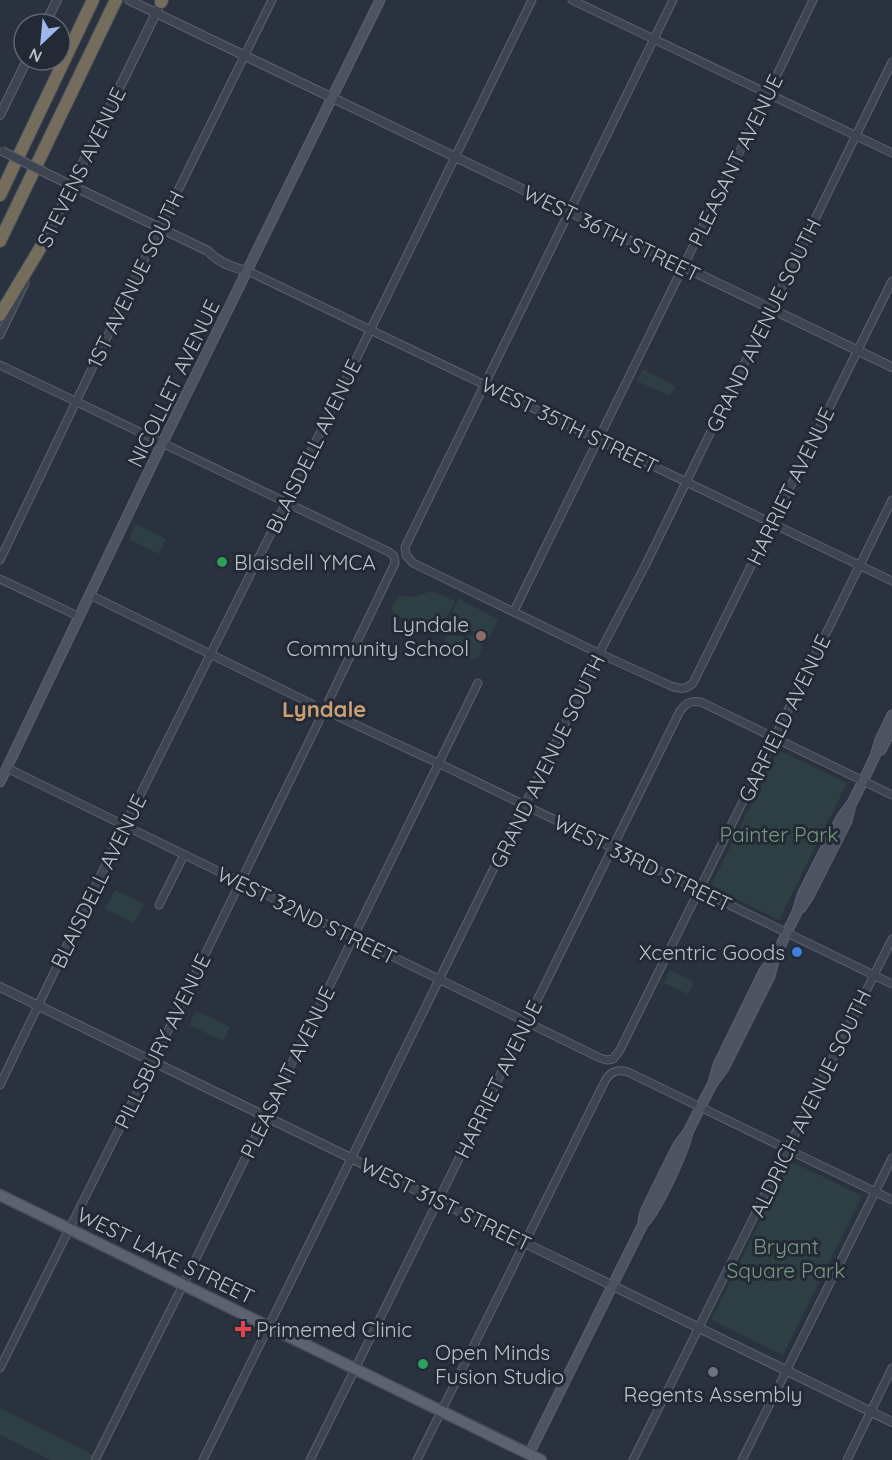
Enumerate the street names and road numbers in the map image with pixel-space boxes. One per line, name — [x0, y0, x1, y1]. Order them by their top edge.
street label: PLEASANT AVENUE — [682, 70, 788, 250]
street label: STEVENS AVENUE — [31, 83, 131, 251]
street label: WEST 36TH STREET — [519, 179, 705, 287]
street label: 1ST AVENUE SOUTH — [81, 186, 189, 372]
street label: GRAND AVENUE SOUTH — [700, 214, 826, 436]
street label: NICOLLET AVENUE — [121, 295, 225, 471]
street label: BLAISDELL AVENUE — [260, 355, 366, 537]
street label: WEST 35TH STREET — [477, 371, 663, 479]
street label: HARRIET AVENUE — [741, 403, 839, 569]
street label: GARFIELD AVENUE — [732, 630, 836, 806]
street label: GRAND AVENUE SOUTH — [484, 650, 610, 872]
street label: BLAISDELL AVENUE — [45, 790, 151, 972]
street label: WEST 33RD STREET — [550, 809, 736, 917]
street label: WEST 32ND STREET — [213, 860, 401, 970]
street label: PILLSBURY AVENUE — [108, 949, 216, 1133]
street label: PLEASANT AVENUE — [234, 982, 340, 1162]
street label: ALDRICH AVENUE SOUTH — [744, 985, 876, 1221]
street label: HARRIET AVENUE — [449, 996, 547, 1162]
street label: WEST 31ST STREET — [356, 1151, 536, 1257]
street label: WEST LAKE STREET — [73, 1201, 259, 1309]

